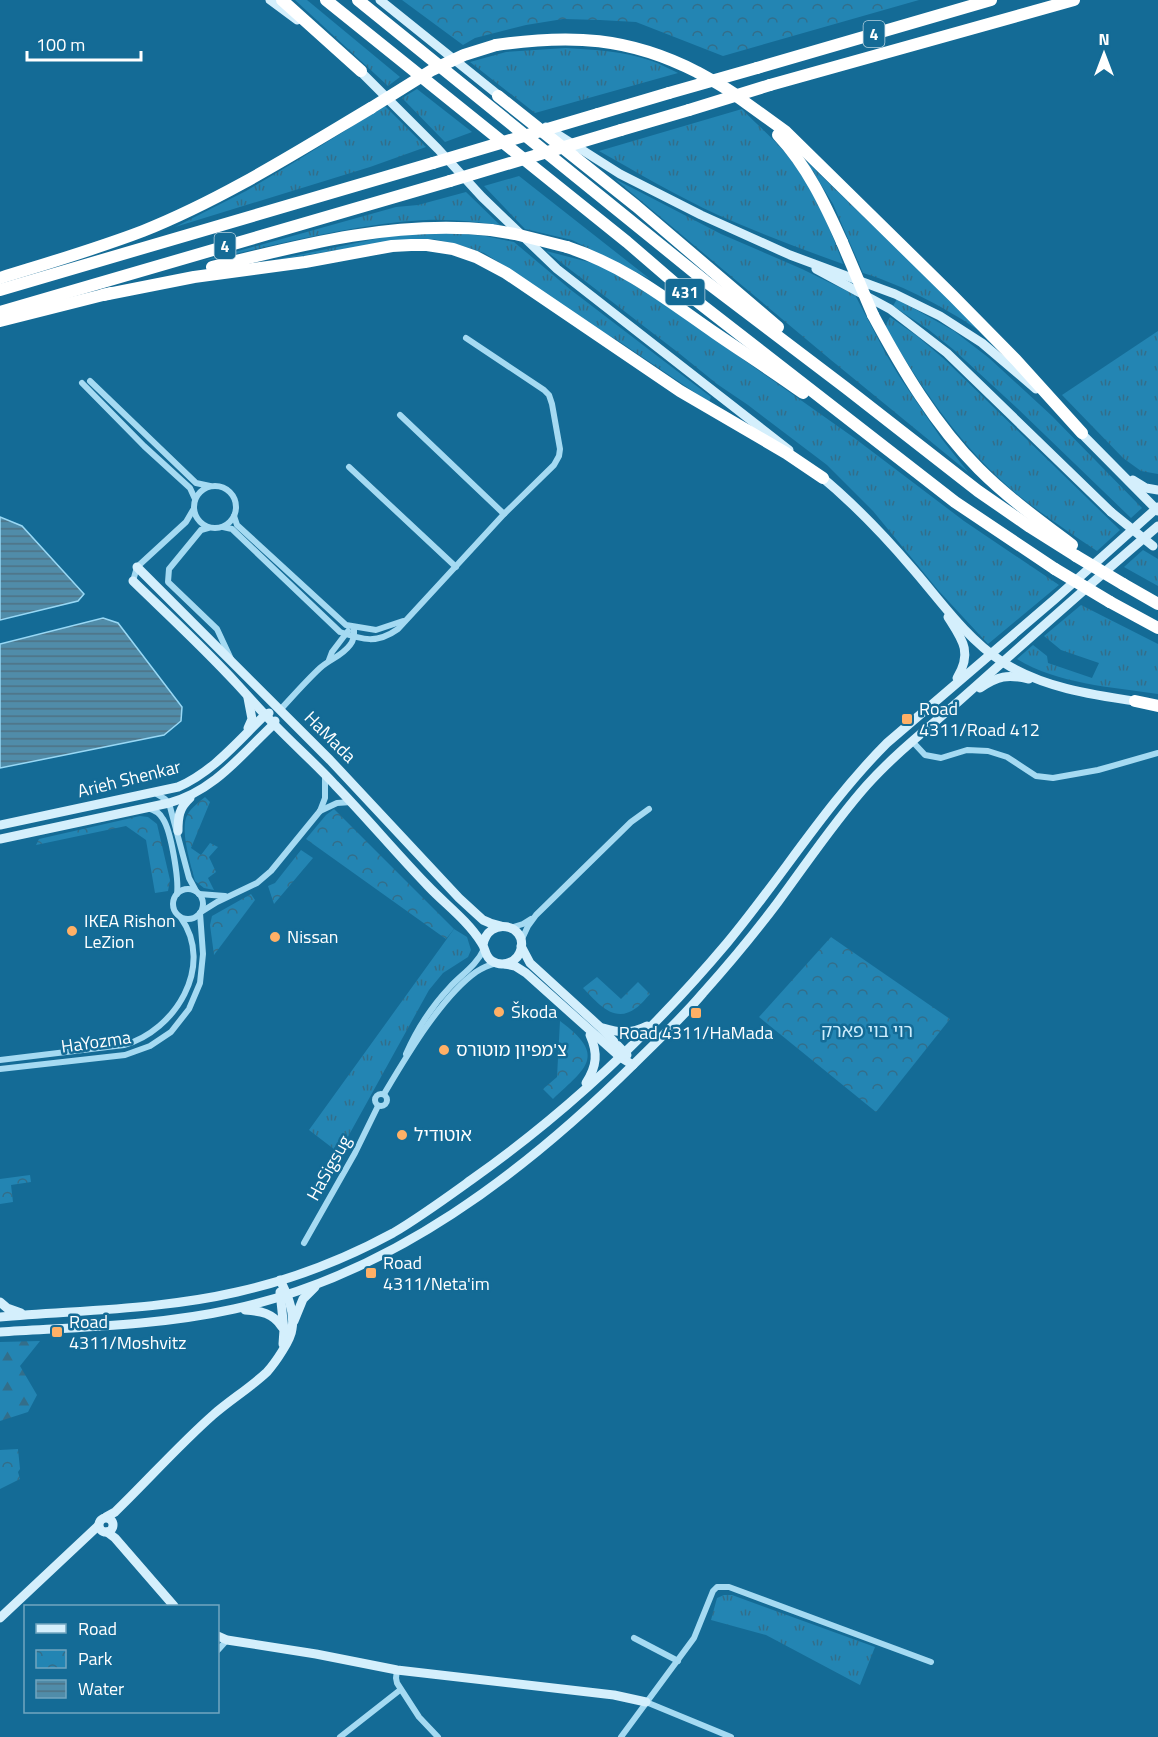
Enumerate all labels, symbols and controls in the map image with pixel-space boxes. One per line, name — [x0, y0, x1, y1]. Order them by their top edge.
road number: 4 — [864, 21, 884, 47]
scale bar — [27, 24, 141, 62]
north arrow — [1074, 24, 1134, 84]
text: N — [1098, 27, 1110, 51]
text: 100 m — [36, 31, 85, 58]
road number: 4 — [214, 233, 236, 259]
road number: 431 — [666, 279, 704, 305]
place label: Road 4311/Road 412 — [919, 695, 1040, 743]
street label: HaMada — [298, 705, 362, 769]
marker: Road 4311/Road 412 — [900, 712, 914, 726]
street label: Arieh Shenkar — [74, 753, 183, 804]
place label: IKEA Rishon LeZion — [84, 907, 176, 955]
place label: Nissan — [287, 923, 339, 950]
marker: IKEA Rishon LeZion — [65, 924, 79, 938]
marker: Nissan — [268, 930, 282, 944]
place label: Škoda — [511, 998, 557, 1025]
marker: Škoda — [492, 1005, 506, 1019]
marker: Road 4311/HaMada — [689, 1006, 703, 1020]
park label: רוי בוי פארק — [821, 1017, 913, 1044]
place label: Road 4311/HaMada — [619, 1019, 773, 1046]
street label: HaYozma — [59, 1023, 133, 1060]
place label: צ'מפיון מוטורס — [456, 1036, 567, 1063]
marker: צ'מפיון מוטורס — [437, 1043, 451, 1057]
place label: אוטודיל — [414, 1121, 472, 1148]
marker: אוטודיל — [395, 1128, 409, 1142]
street label: HaSigsug — [299, 1130, 358, 1205]
place label: Road 4311/Neta'im — [383, 1249, 490, 1297]
marker: Road 4311/Neta'im — [364, 1266, 378, 1280]
place label: Road 4311/Moshvitz — [69, 1308, 186, 1356]
marker: Road 4311/Moshvitz — [50, 1325, 64, 1339]
legend — [24, 1605, 219, 1713]
text: Road — [78, 1615, 117, 1642]
text: Park — [78, 1645, 113, 1672]
text: Water — [78, 1675, 124, 1702]

